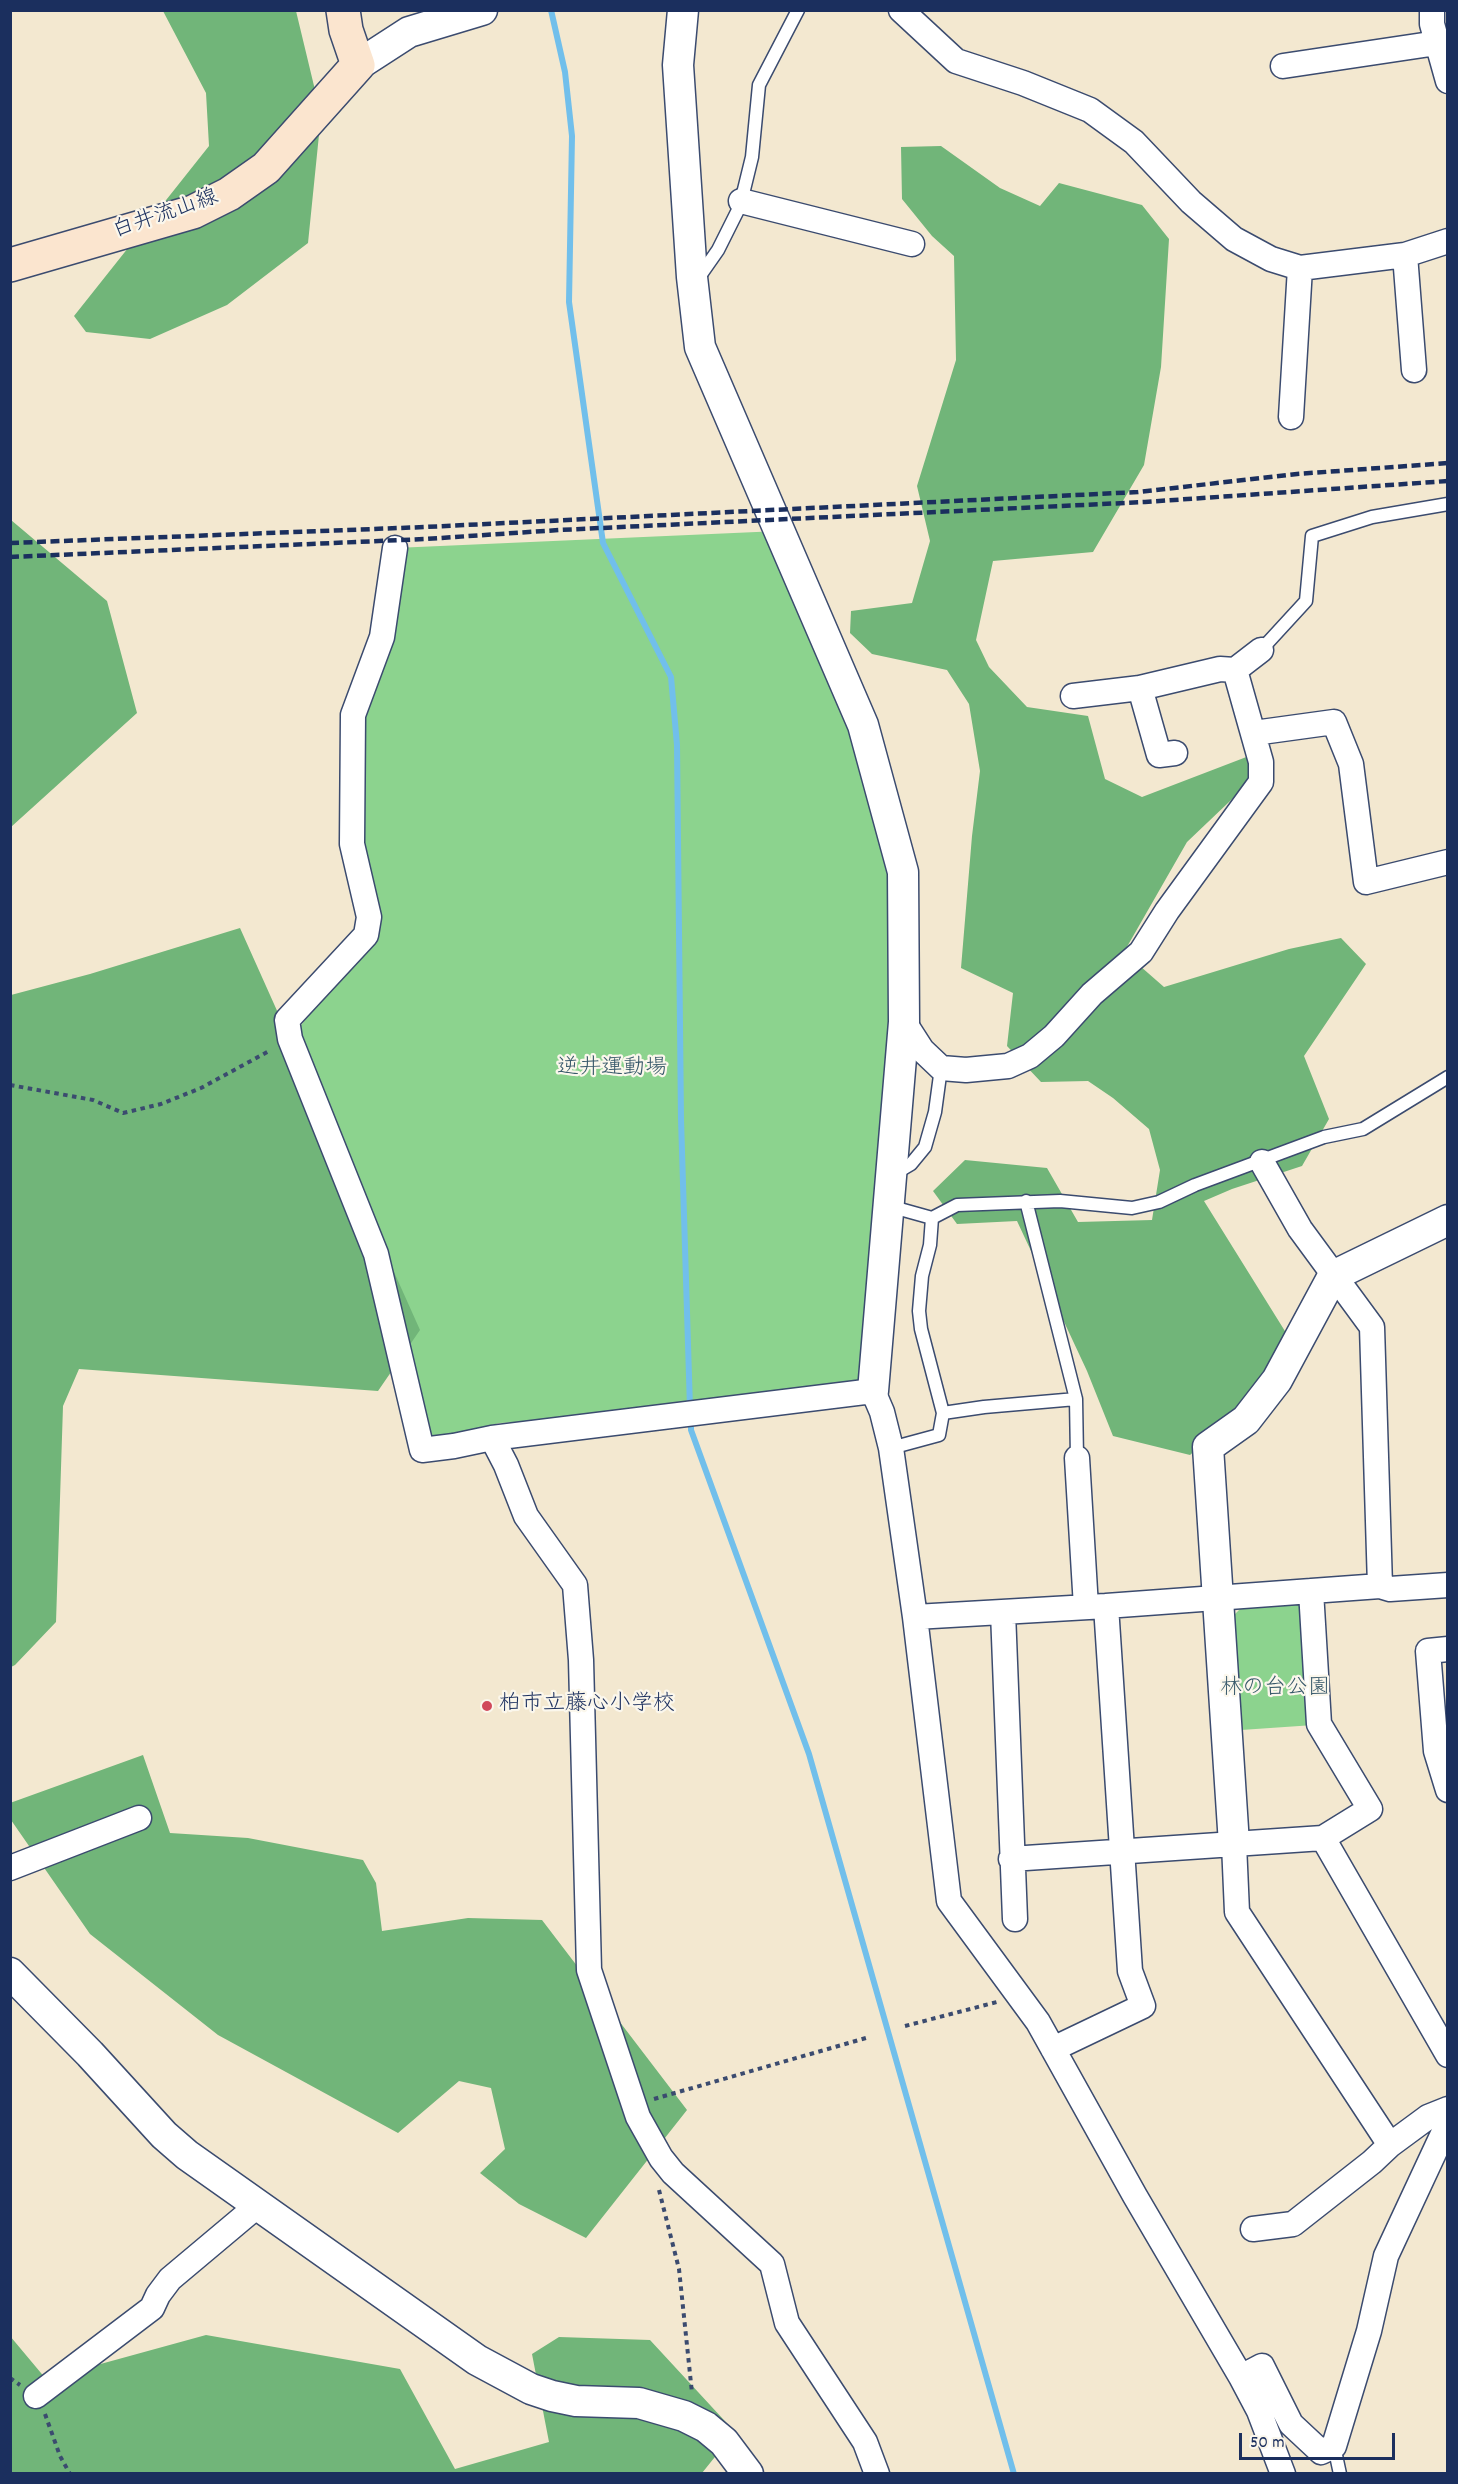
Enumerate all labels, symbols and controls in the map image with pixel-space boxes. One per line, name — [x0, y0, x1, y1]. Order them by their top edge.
street label: 白井流山線 — [110, 186, 222, 246]
park label: 逆井運動場 — [557, 1057, 667, 1083]
park label: 林の台公園 — [1220, 1677, 1330, 1703]
place label: 柏市立藤心小学校 — [499, 1693, 675, 1719]
marker: 柏市立藤心小学校 — [480, 1699, 494, 1713]
scale bar — [1242, 2421, 1398, 2459]
text: 50 m — [1250, 2431, 1285, 2456]

